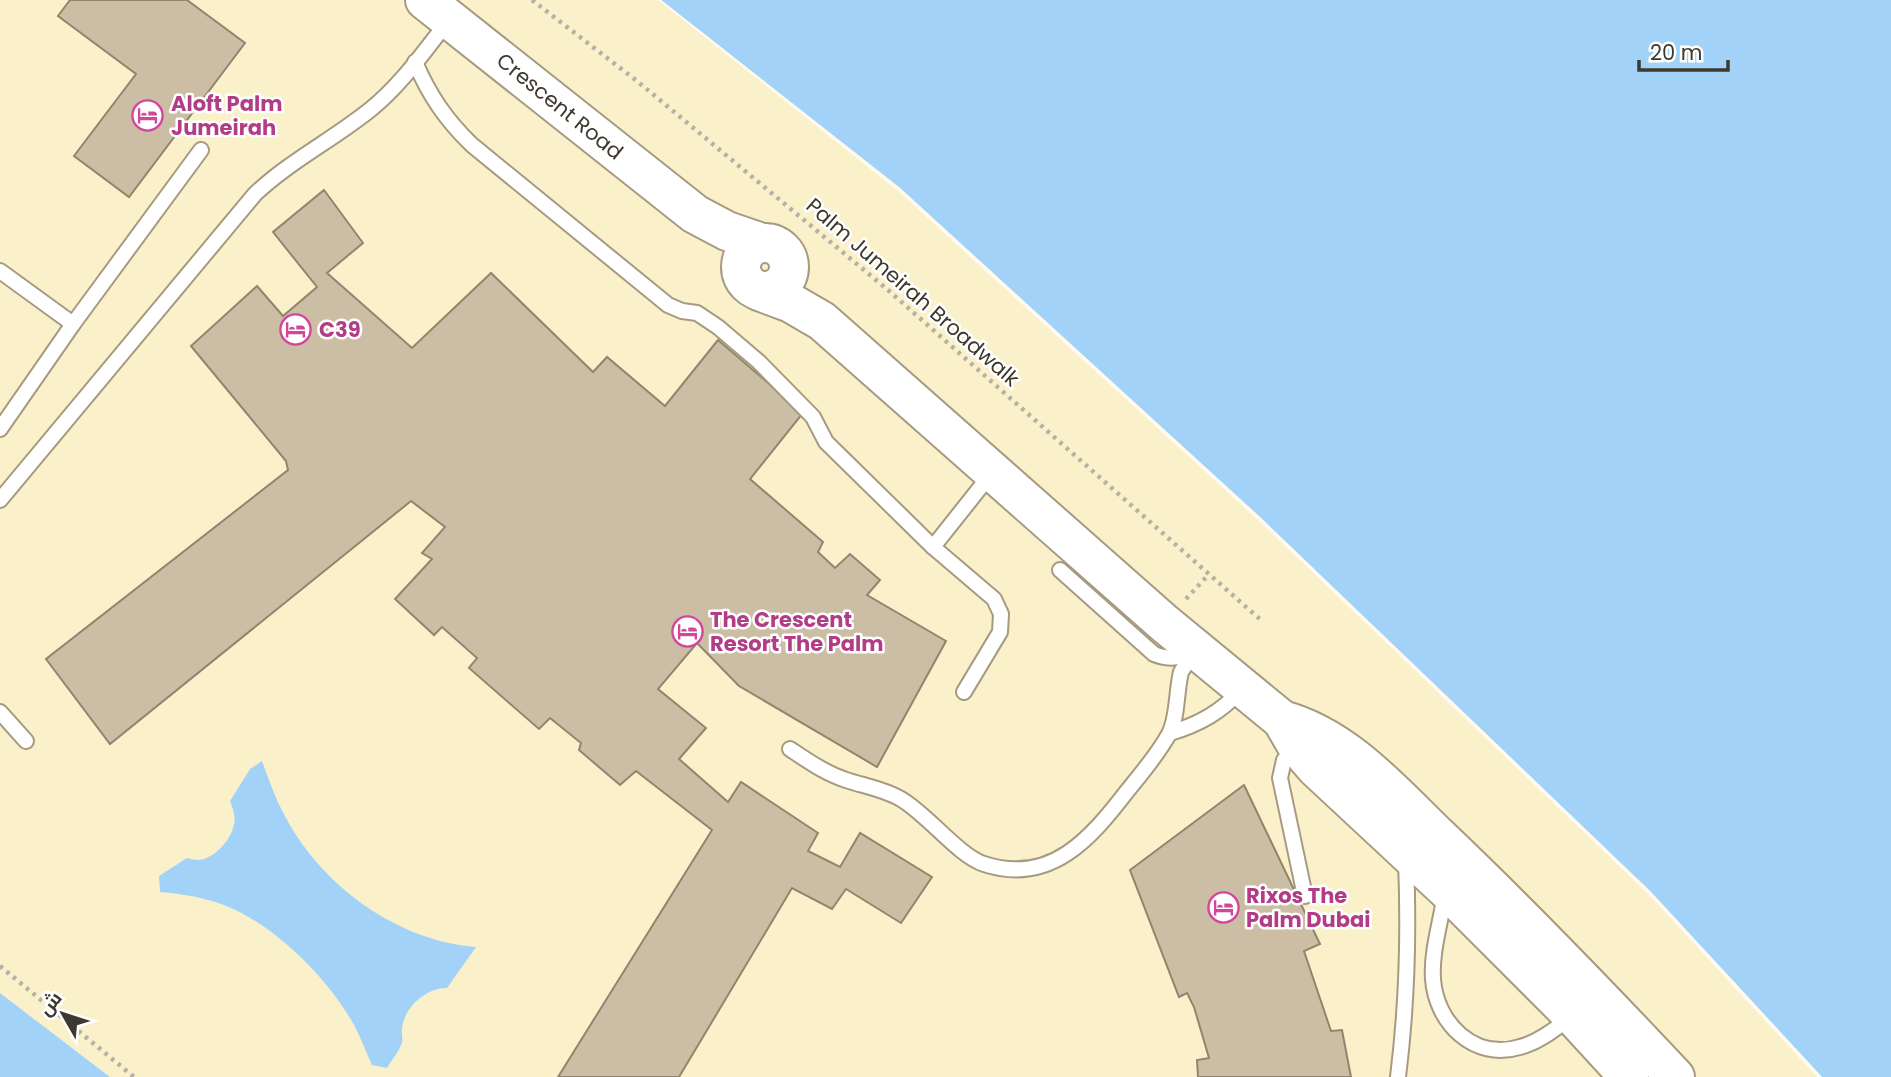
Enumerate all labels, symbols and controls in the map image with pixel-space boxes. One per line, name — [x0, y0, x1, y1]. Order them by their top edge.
scale bar — [1639, 28, 1728, 72]
text: 20 m — [1650, 38, 1703, 67]
street label: Crescent Road — [491, 46, 629, 166]
place label: Aloft Palm Jumeirah — [171, 89, 282, 142]
hotel icon: Aloft Palm Jumeirah — [131, 98, 165, 132]
street label: Palm Jumeirah Broadwalk — [800, 191, 1026, 393]
hotel icon: C39 — [279, 312, 313, 346]
place label: C39 — [319, 315, 361, 344]
place label: The Crescent Resort The Palm — [710, 605, 883, 658]
hotel icon: The Crescent Resort The Palm — [670, 614, 704, 648]
place label: Rixos The Palm Dubai — [1246, 881, 1370, 934]
hotel icon: Rixos The Palm Dubai — [1206, 890, 1240, 924]
north arrow — [28, 979, 98, 1049]
text: ش — [32, 986, 68, 1022]

